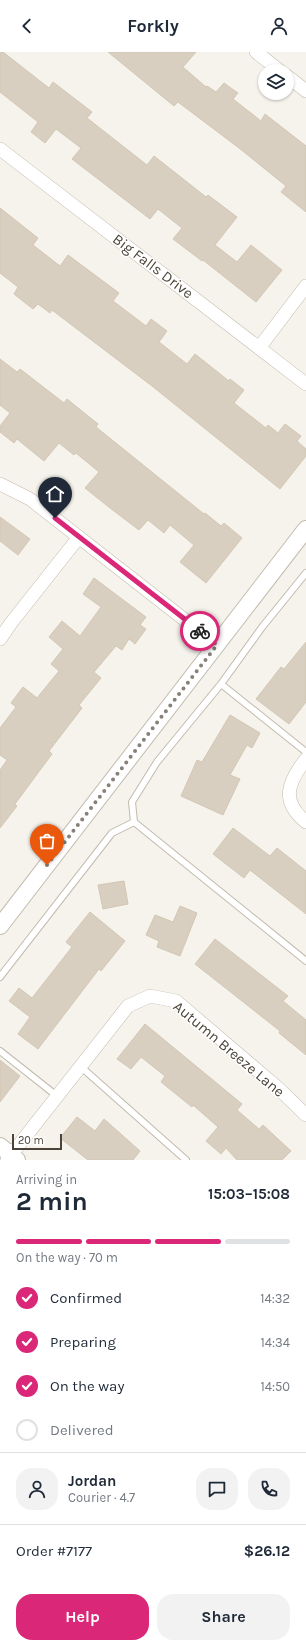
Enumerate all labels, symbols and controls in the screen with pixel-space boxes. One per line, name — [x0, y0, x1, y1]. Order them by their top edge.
icon: back — [16, 15, 38, 37]
text: Forkly — [127, 15, 179, 37]
icon: person — [268, 15, 290, 37]
map controls — [258, 64, 294, 100]
button: layers — [258, 64, 294, 100]
street label: Big Falls Drive — [109, 230, 197, 302]
pin — [38, 477, 72, 518]
icon: home — [44, 483, 66, 505]
courier — [180, 611, 220, 651]
icon: bike — [189, 620, 211, 642]
pin — [30, 824, 64, 865]
icon: bag — [36, 830, 58, 852]
street label: Autumn Breeze Lane — [170, 997, 288, 1101]
scale bar — [12, 1132, 62, 1151]
text: 20 m — [18, 1134, 44, 1147]
text: Arriving in — [16, 1172, 77, 1187]
text: 15:03–15:08 — [208, 1185, 290, 1203]
text: 2 min — [16, 1186, 88, 1217]
text: On the way · 70 m — [16, 1250, 118, 1265]
icon: check — [16, 1287, 38, 1309]
text: Confirmed — [50, 1289, 122, 1307]
text: 14:32 — [260, 1291, 290, 1306]
icon: check — [16, 1331, 38, 1353]
text: Preparing — [50, 1333, 116, 1351]
text: 14:34 — [261, 1335, 290, 1350]
icon: check — [16, 1375, 38, 1397]
text: On the way — [50, 1377, 124, 1395]
text: 14:50 — [260, 1379, 290, 1394]
text: Delivered — [50, 1421, 114, 1439]
button: person — [16, 1468, 58, 1510]
button: chat — [196, 1468, 238, 1510]
button: phone — [248, 1468, 290, 1510]
text: Jordan — [68, 1472, 116, 1490]
text: Courier · 4.7 — [68, 1490, 135, 1505]
text: Order #7177 — [16, 1542, 92, 1560]
text: $26.12 — [244, 1542, 290, 1560]
button: Help — [16, 1594, 149, 1640]
button: Share — [157, 1594, 290, 1640]

